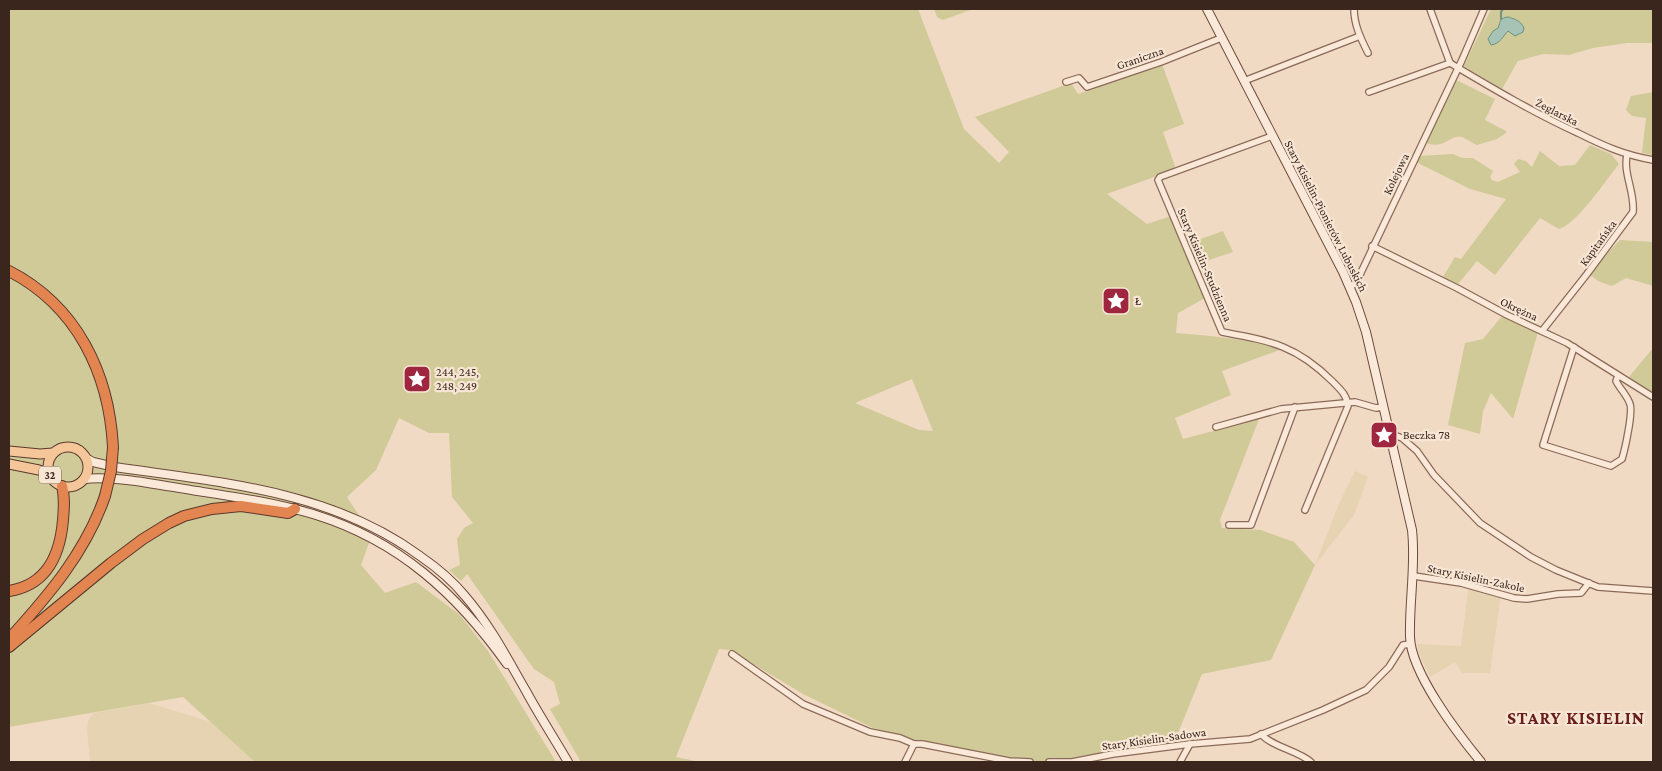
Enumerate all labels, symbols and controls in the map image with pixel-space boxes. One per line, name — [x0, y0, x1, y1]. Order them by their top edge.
street label: Graniczna — [1115, 43, 1166, 73]
street label: Żeglarska — [1533, 95, 1581, 129]
street label: Stary Kisielin-Pionierów Lubuskich — [1282, 138, 1371, 295]
street label: Kolejowa — [1380, 151, 1412, 197]
street label: Stary Kisielin-Studzienna — [1175, 206, 1235, 324]
street label: Kapitańska — [1577, 217, 1620, 269]
place icon: Ł — [1101, 286, 1131, 316]
place label: Ł — [1135, 294, 1141, 308]
street label: Okrężna — [1498, 294, 1541, 324]
place icon: 244, 245, 248, 249 — [402, 364, 432, 394]
place label: 244, 245, 248, 249 — [436, 365, 479, 393]
place icon: Beczka 78 — [1369, 420, 1399, 450]
place label: Beczka 78 — [1403, 428, 1450, 442]
road number: 32 — [39, 466, 61, 484]
street label: Stary Kisielin-Zakole — [1426, 561, 1526, 595]
district label: STARY KISIELIN — [1507, 708, 1645, 728]
street label: Stary Kisielin-Sadowa — [1101, 725, 1207, 753]

